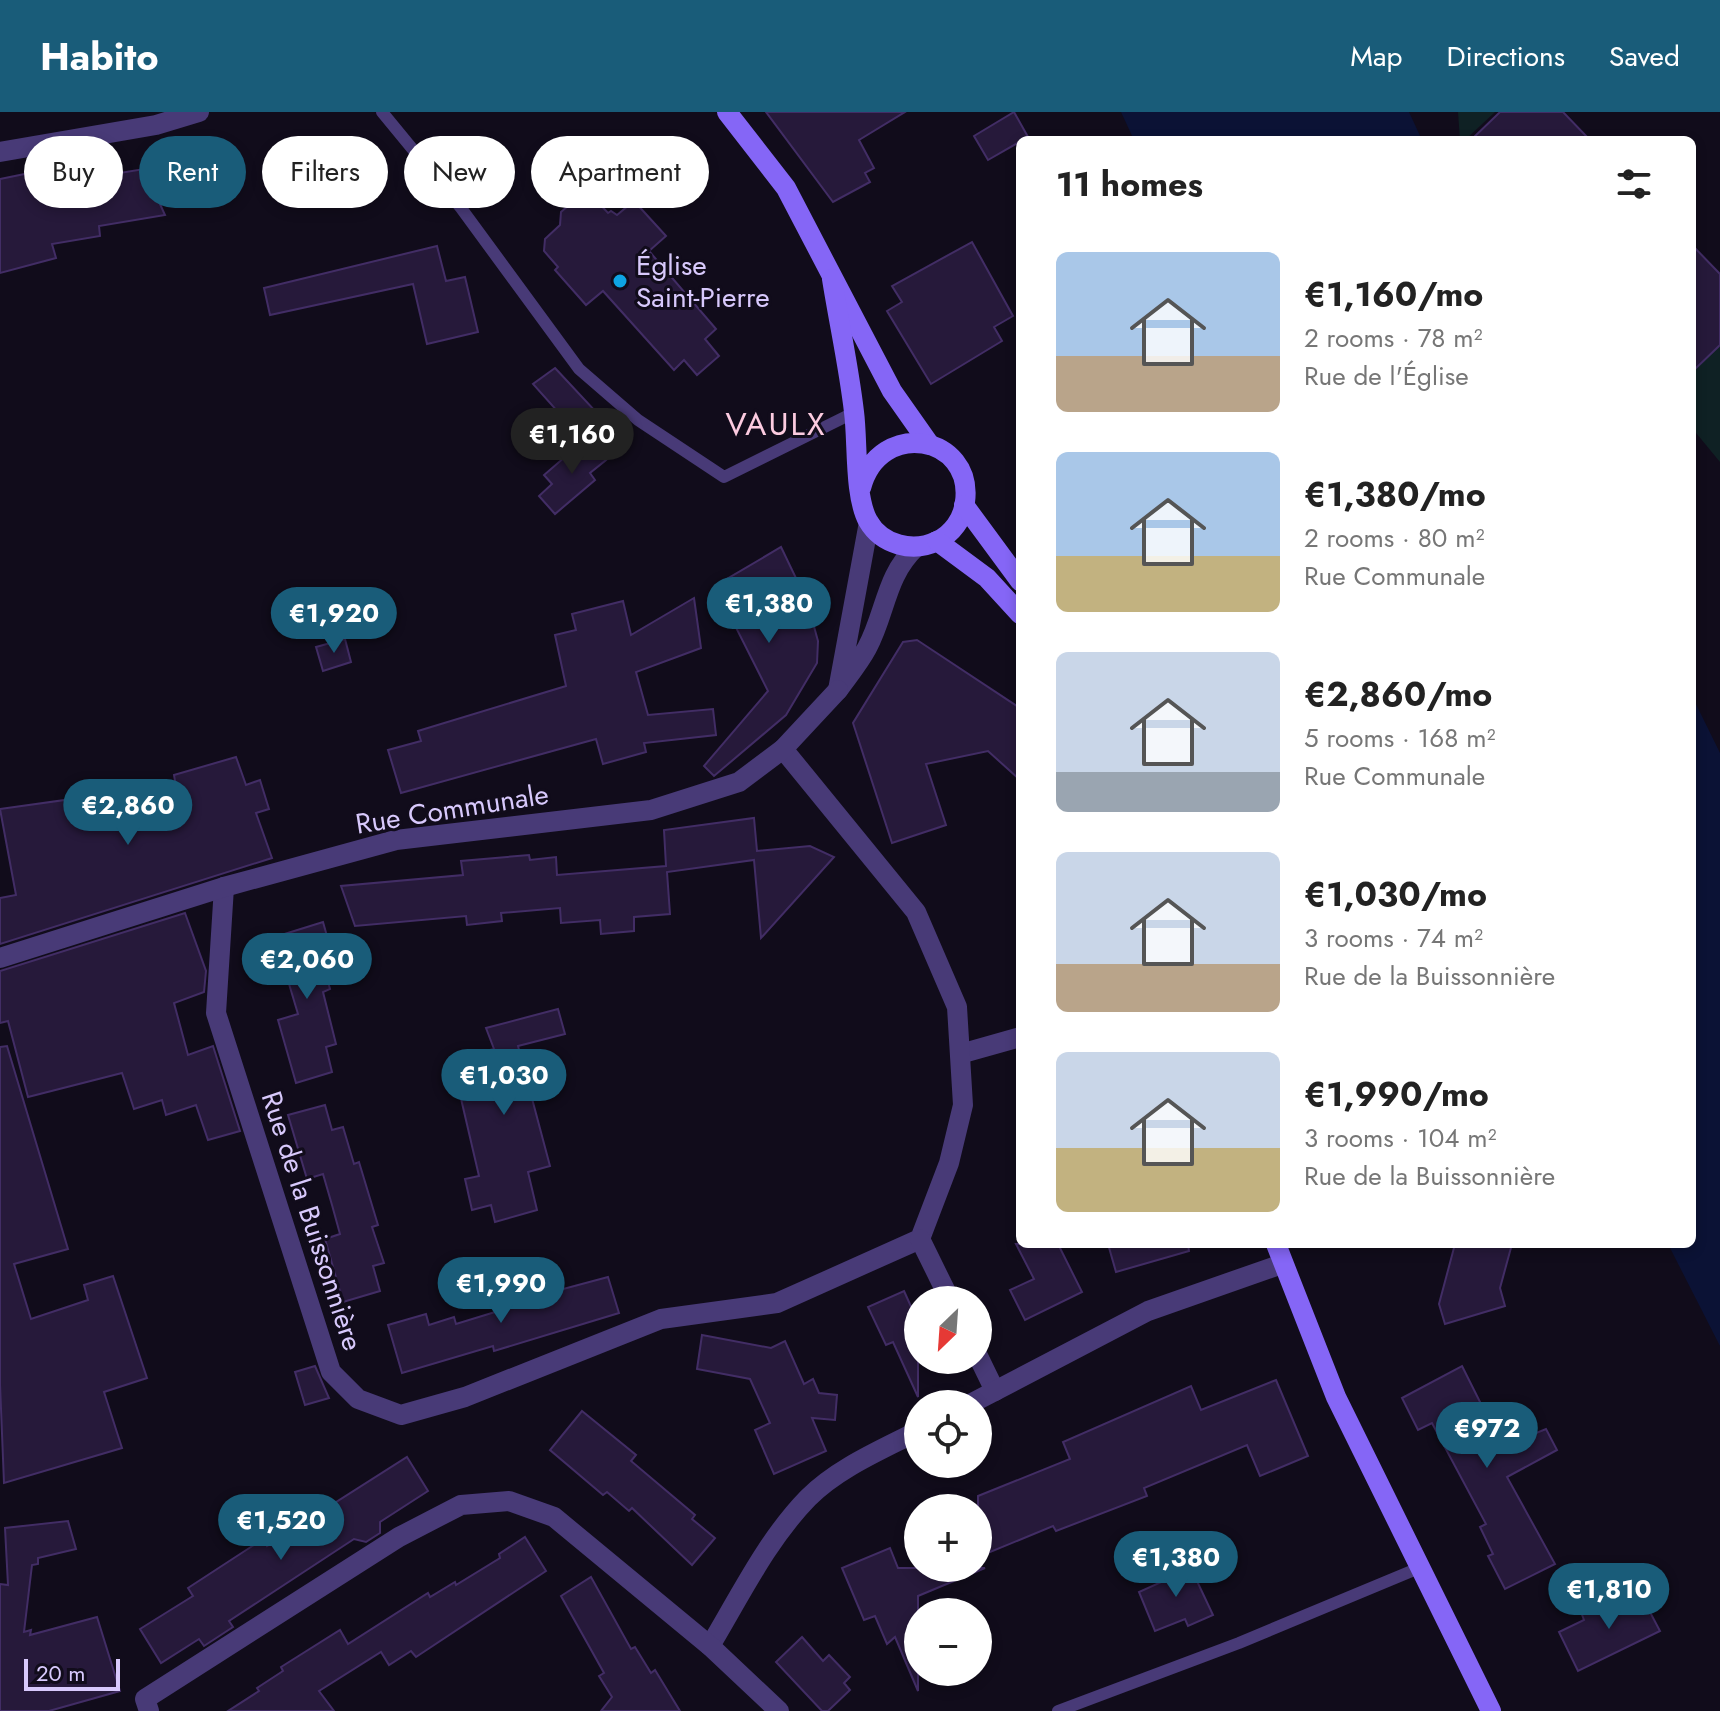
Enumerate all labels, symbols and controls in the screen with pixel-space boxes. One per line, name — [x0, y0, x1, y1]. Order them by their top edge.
text: Habito — [40, 29, 159, 84]
text: Map — [1350, 36, 1402, 77]
text: Directions — [1446, 36, 1565, 77]
text: Saved — [1609, 36, 1680, 77]
chip: Buy — [24, 136, 123, 208]
chip: Rent — [139, 136, 246, 208]
chip: Filters — [262, 136, 388, 208]
chip: New — [404, 136, 515, 208]
chip: Apartment — [531, 136, 709, 208]
text: 11 homes — [1056, 160, 1203, 209]
icon: filters — [1612, 162, 1656, 206]
place label: Église Saint-Pierre — [636, 245, 770, 318]
text: €1,160/mo — [1304, 270, 1483, 319]
marker: Église Saint-Pierre — [611, 272, 629, 290]
icon: home — [1120, 284, 1216, 380]
text: 2 rooms · 78 m² — [1304, 319, 1483, 357]
text: Rue de l'Église — [1304, 357, 1469, 395]
district label: VAULX — [725, 401, 827, 447]
pin: €1,160 — [507, 408, 637, 476]
text: €1,160 — [529, 415, 615, 453]
text: €1,380/mo — [1304, 470, 1486, 519]
icon: home — [1120, 484, 1216, 580]
text: 2 rooms · 80 m² — [1304, 519, 1485, 557]
text: Rue Communale — [1304, 557, 1485, 595]
pin: €1,380 — [704, 577, 834, 645]
text: €1,380 — [725, 584, 813, 622]
pin: €1,920 — [269, 587, 399, 655]
text: €1,920 — [289, 594, 379, 632]
text: €2,860/mo — [1304, 670, 1492, 719]
icon: home — [1120, 684, 1216, 780]
text: 5 rooms · 168 m² — [1304, 719, 1496, 757]
text: Rue Communale — [1304, 757, 1485, 795]
street label: Rue Communale — [352, 773, 552, 845]
pin: €2,860 — [63, 779, 193, 847]
text: €2,860 — [81, 786, 175, 824]
text: €1,030/mo — [1304, 870, 1487, 919]
icon: home — [1120, 884, 1216, 980]
text: 3 rooms · 74 m² — [1304, 919, 1483, 957]
pin: €2,060 — [242, 933, 372, 1001]
text: €2,060 — [260, 940, 354, 978]
text: Rue de la Buissonnière — [1304, 957, 1555, 995]
pin: €1,030 — [439, 1049, 569, 1117]
text: €1,030 — [459, 1056, 549, 1094]
text: €1,990/mo — [1304, 1070, 1489, 1119]
icon: home — [1120, 1084, 1216, 1180]
street label: Rue de la Buissonnière — [251, 1086, 373, 1356]
text: 3 rooms · 104 m² — [1304, 1119, 1497, 1157]
text: Rue de la Buissonnière — [1304, 1157, 1555, 1195]
pin: €1,990 — [436, 1257, 566, 1325]
text: €1,990 — [456, 1264, 546, 1302]
north arrow — [904, 1286, 992, 1374]
map controls — [904, 1286, 992, 1686]
button: locate — [904, 1390, 992, 1478]
pin: €972 — [1440, 1402, 1534, 1470]
text: €972 — [1454, 1409, 1520, 1447]
pin: €1,520 — [216, 1494, 346, 1562]
button: + — [904, 1494, 992, 1582]
text: €1,520 — [236, 1501, 326, 1539]
pin: €1,380 — [1111, 1531, 1241, 1599]
text: €1,380 — [1132, 1538, 1220, 1576]
pin: €1,810 — [1544, 1563, 1674, 1631]
text: €1,810 — [1566, 1570, 1652, 1608]
button: − — [904, 1598, 992, 1686]
scale bar — [24, 1655, 120, 1691]
text: 20 m — [36, 1657, 85, 1689]

